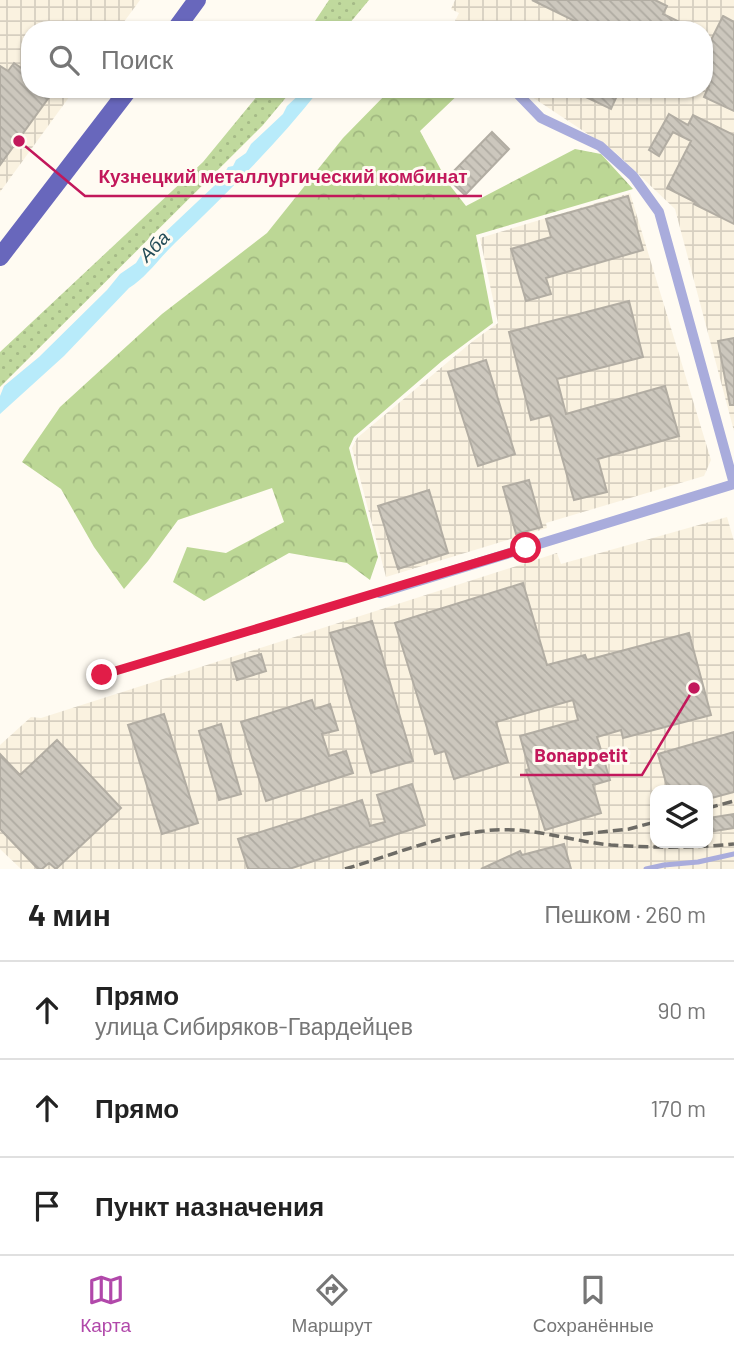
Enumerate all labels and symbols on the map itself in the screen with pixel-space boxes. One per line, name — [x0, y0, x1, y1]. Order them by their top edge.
callout: Кузнецкий металлургический комбинат — [85, 156, 482, 196]
text: Кузнецкий металлургический комбинат — [98, 164, 468, 187]
water label: Аба — [133, 226, 174, 266]
route start — [510, 532, 541, 563]
route end — [86, 659, 117, 690]
callout: Bonappetit — [520, 735, 642, 775]
text: Bonappetit — [534, 743, 628, 766]

